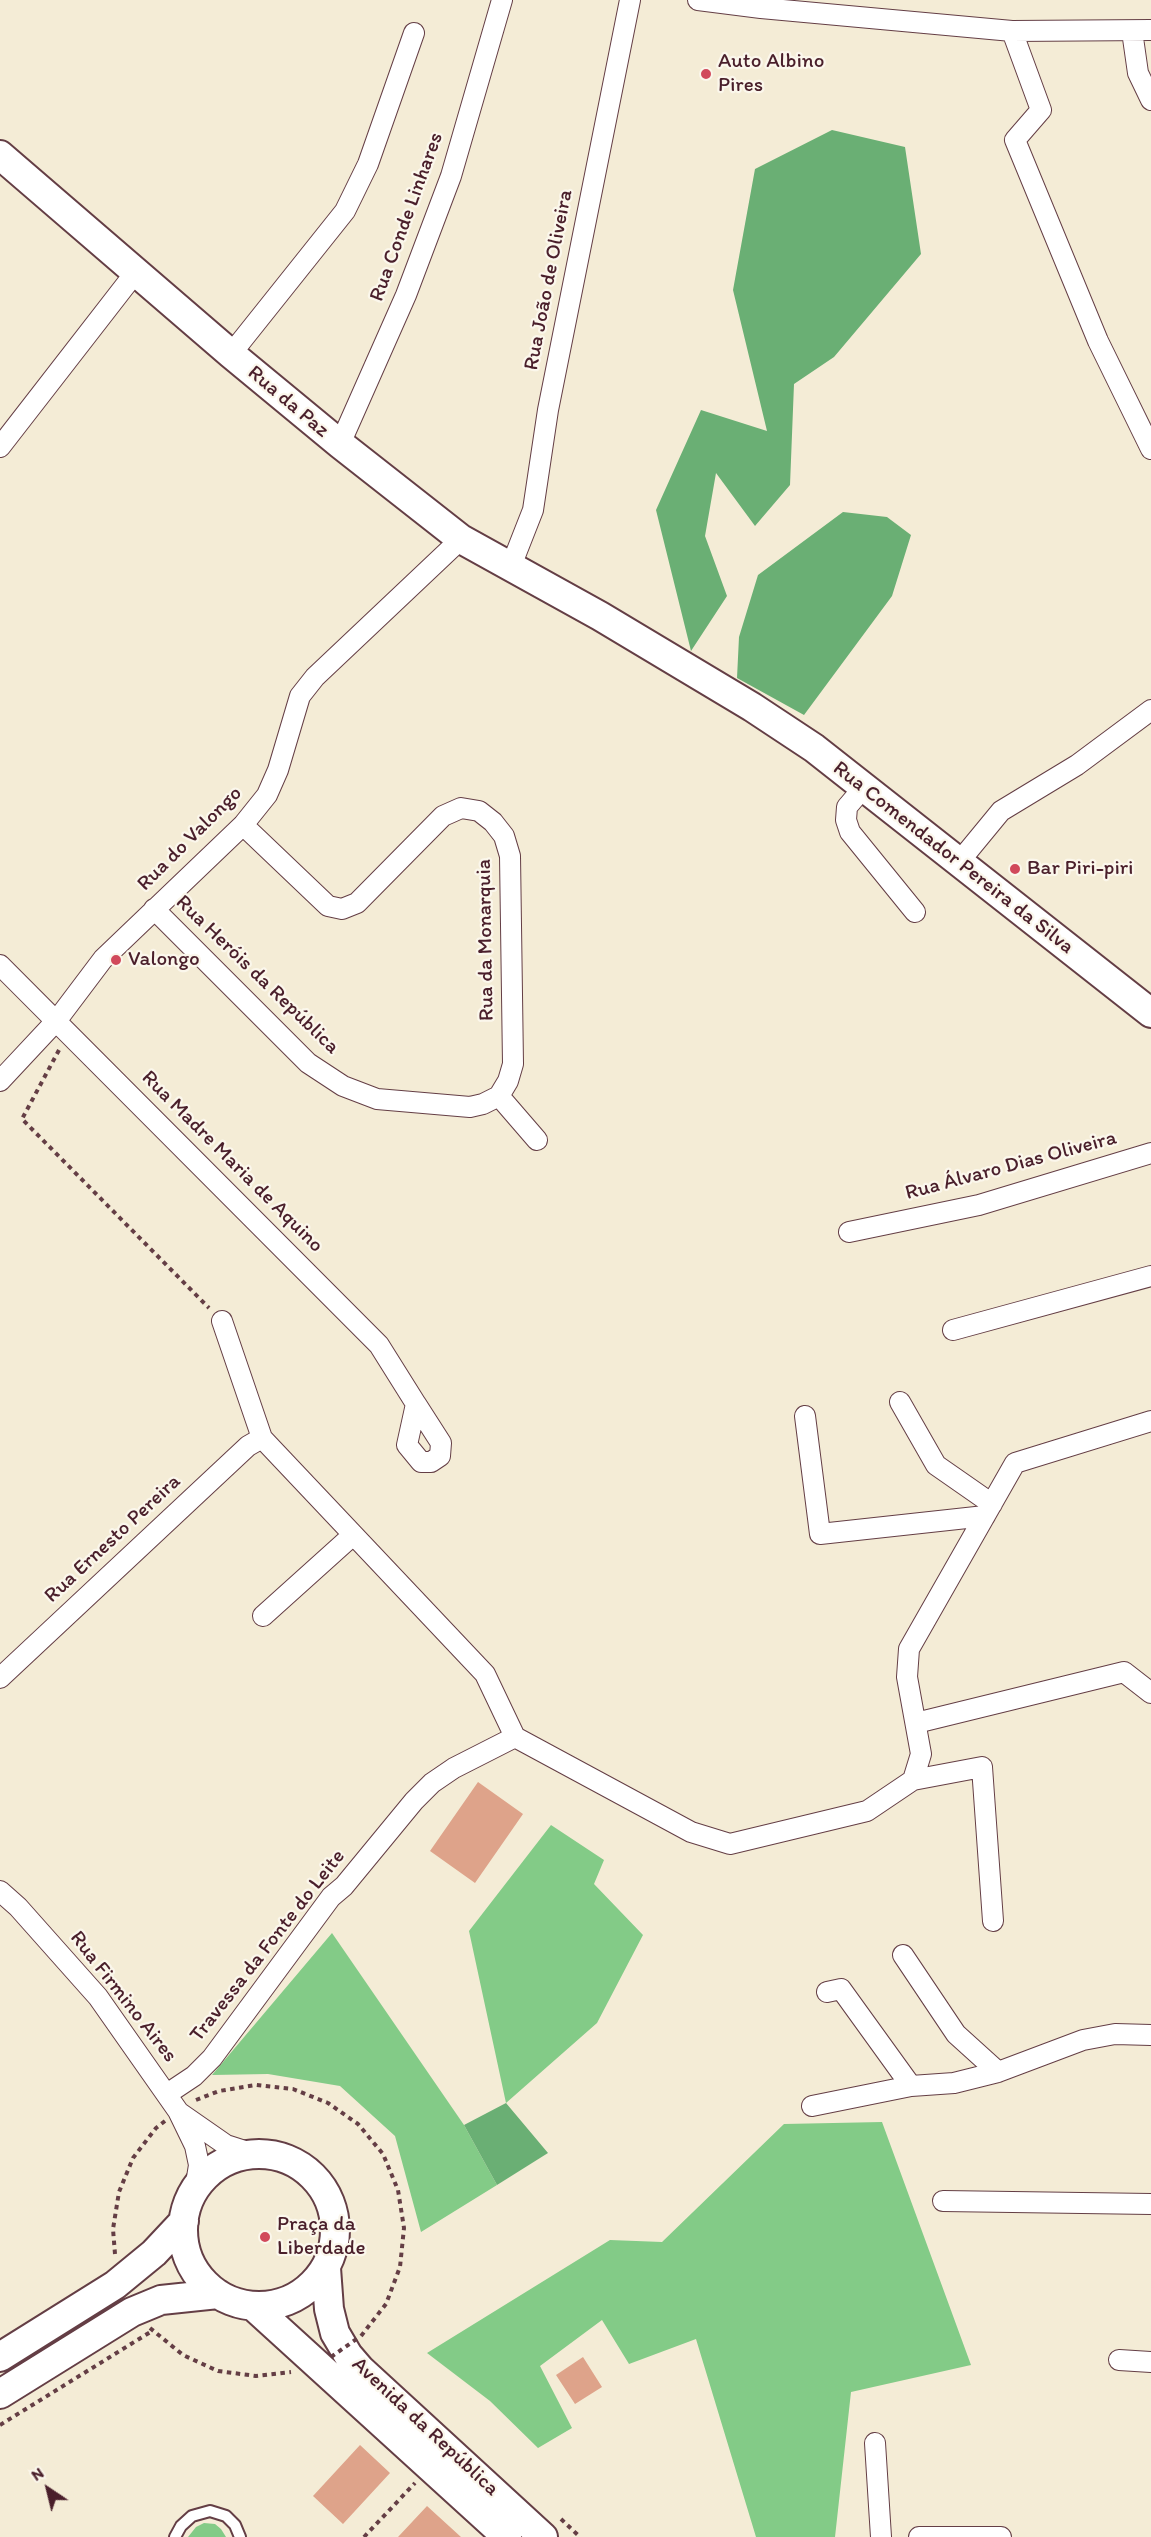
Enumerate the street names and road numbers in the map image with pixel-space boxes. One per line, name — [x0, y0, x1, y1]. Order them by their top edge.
street label: Rua Conde Linhares — [365, 129, 449, 305]
street label: Rua João de Oliveira — [519, 188, 579, 372]
street label: Rua da Paz — [242, 361, 334, 443]
street label: Rua Comendador Pereira da Silva — [828, 756, 1078, 960]
street label: Rua do Valongo — [132, 781, 248, 897]
street label: Rua da Monarquia — [472, 859, 500, 1021]
street label: Rua Heróis da República — [170, 890, 344, 1060]
street label: Rua Madre Maria de Aquino — [136, 1066, 328, 1258]
street label: Rua Álvaro Dias Oliveira — [903, 1126, 1119, 1206]
street label: Rua Ernesto Pereira — [40, 1469, 186, 1609]
street label: Travessa da Fonte do Leite — [185, 1845, 351, 2047]
street label: Rua Firmino Aires — [64, 1926, 182, 2068]
street label: Avenida da República — [346, 2352, 504, 2502]

